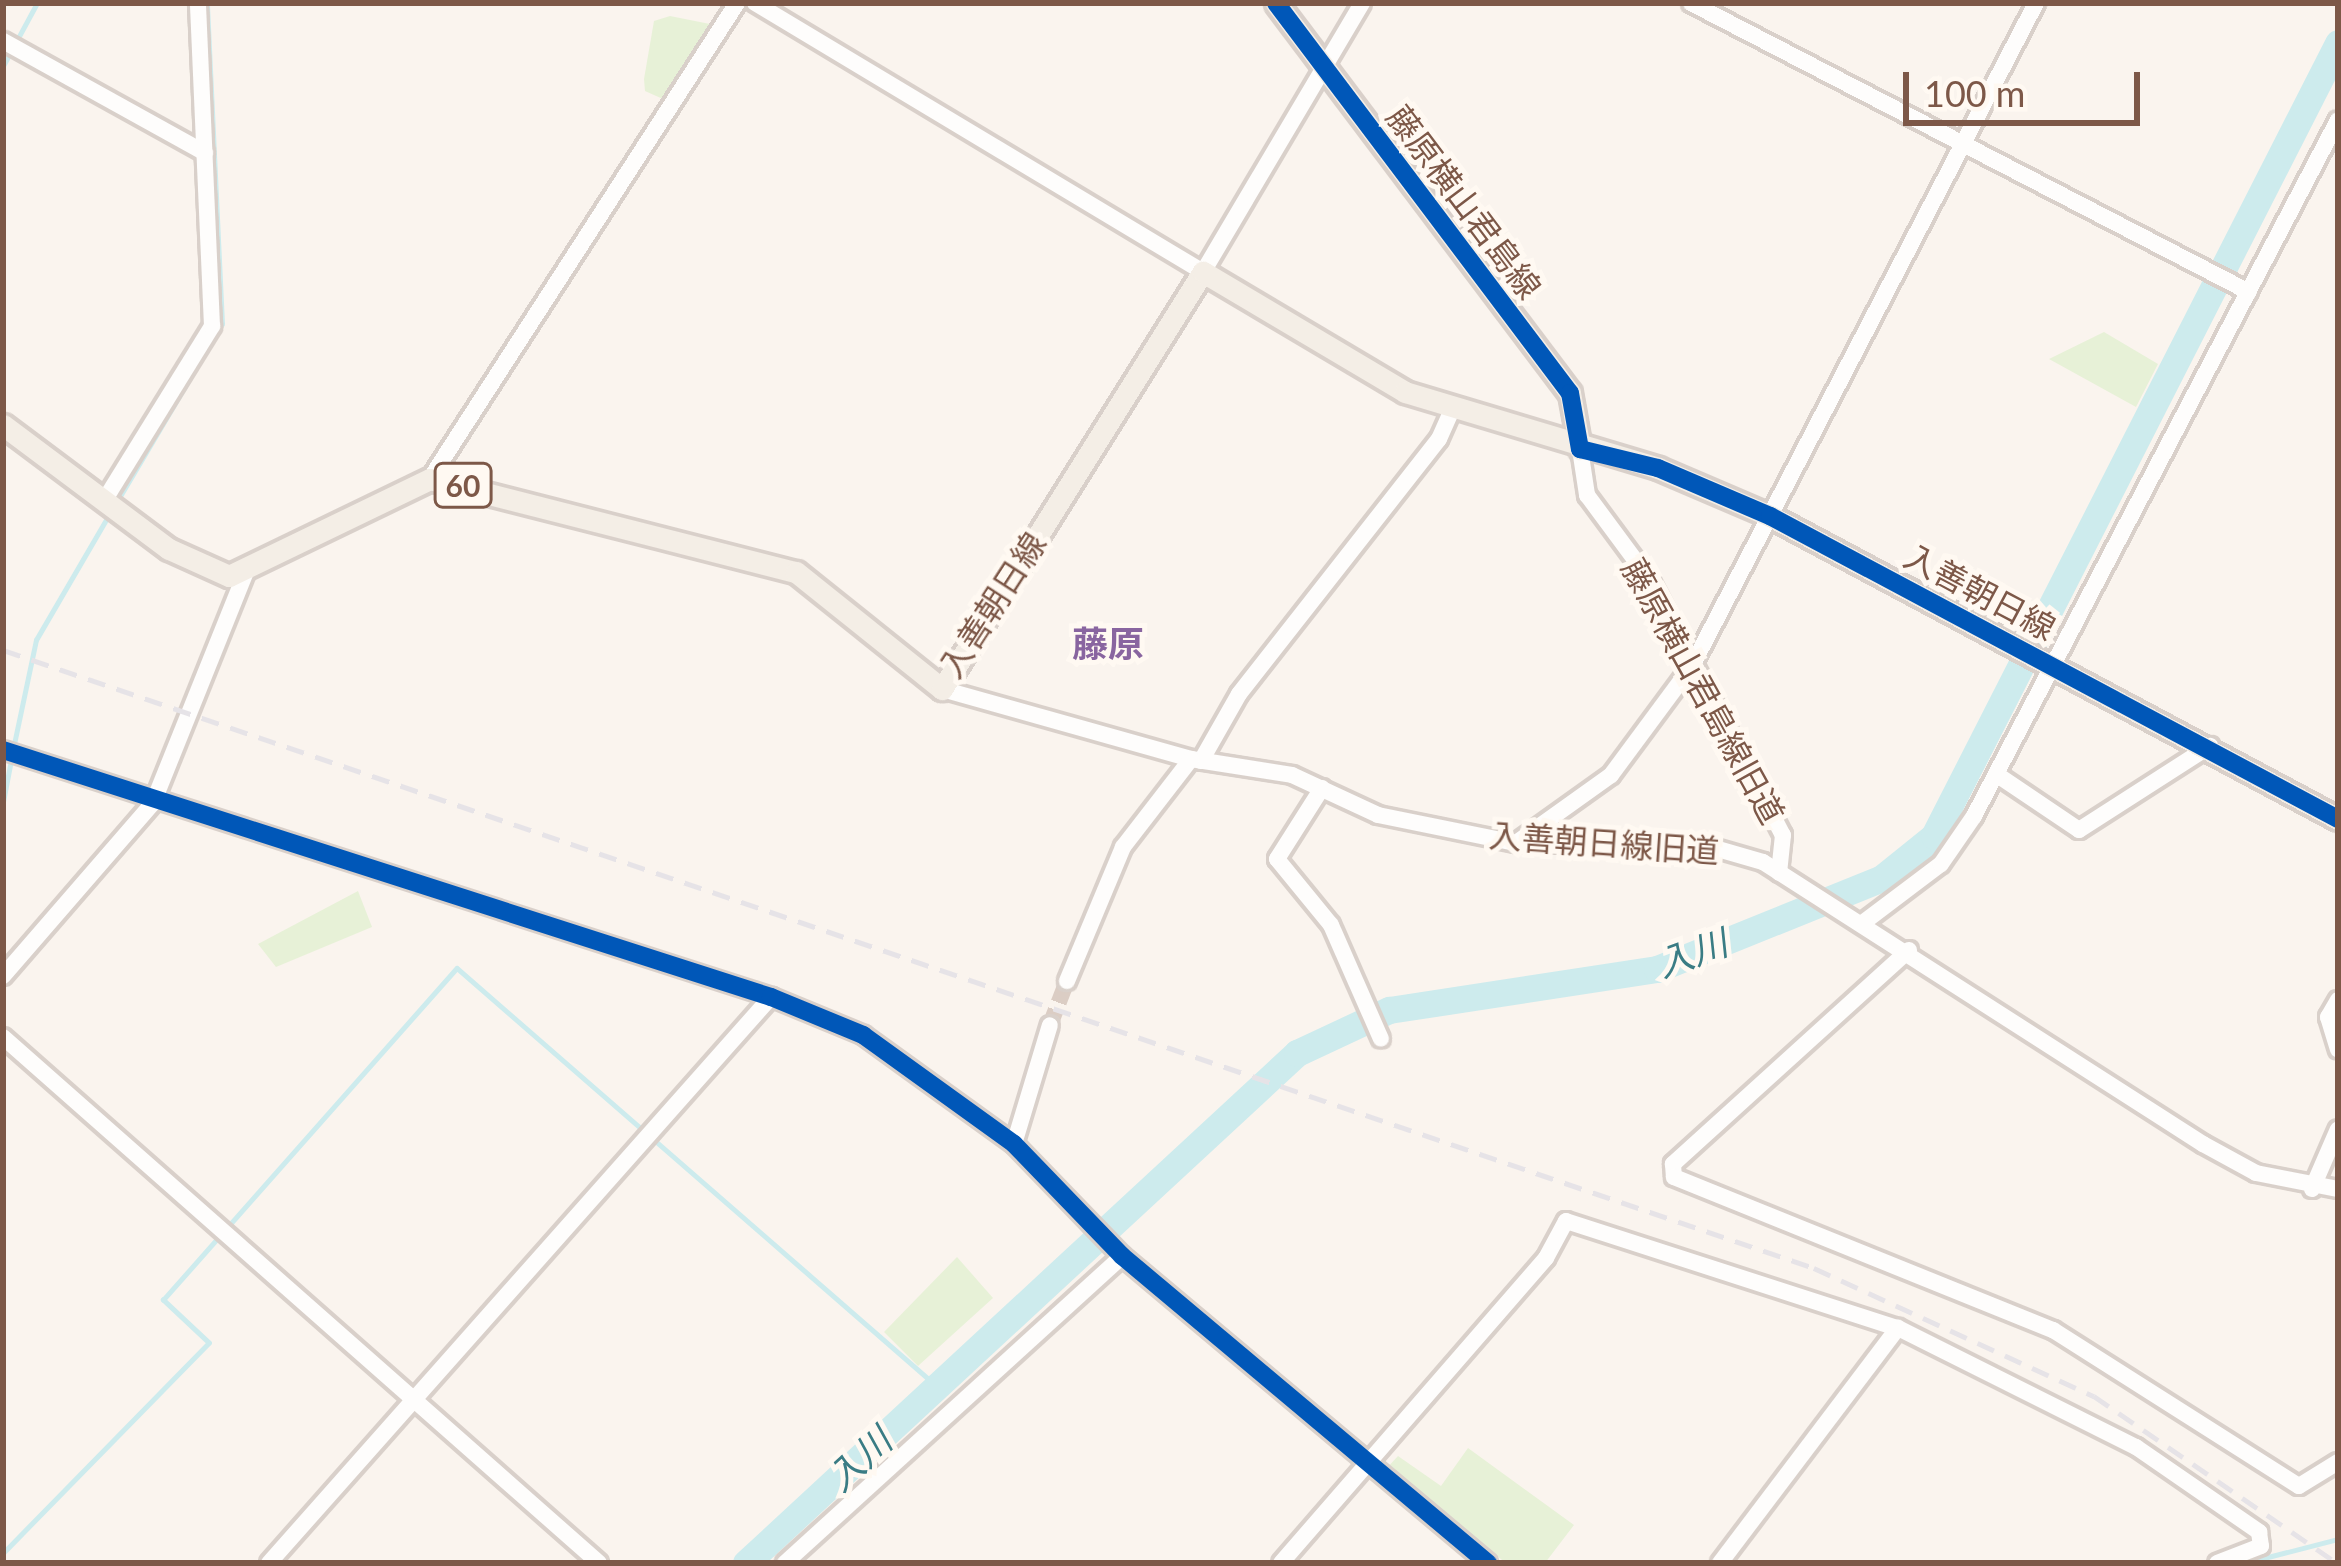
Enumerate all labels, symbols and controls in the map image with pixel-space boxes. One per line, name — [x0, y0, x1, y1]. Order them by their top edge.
scale bar — [1909, 48, 2146, 122]
text: 100 m — [1924, 71, 2025, 115]
street label: 藤原横山君島線 — [1379, 98, 1549, 306]
road number: 60 — [433, 461, 493, 509]
street label: 入善朝日線 — [930, 525, 1054, 685]
street label: 入善朝日線 — [1898, 536, 2062, 648]
street label: 藤原横山君島線旧道 — [1614, 552, 1792, 830]
district label: 藤原 — [1072, 622, 1144, 666]
street label: 入善朝日線旧道 — [1487, 815, 1721, 871]
water label: 入川 — [1651, 920, 1733, 986]
water label: 入川 — [818, 1419, 900, 1499]

